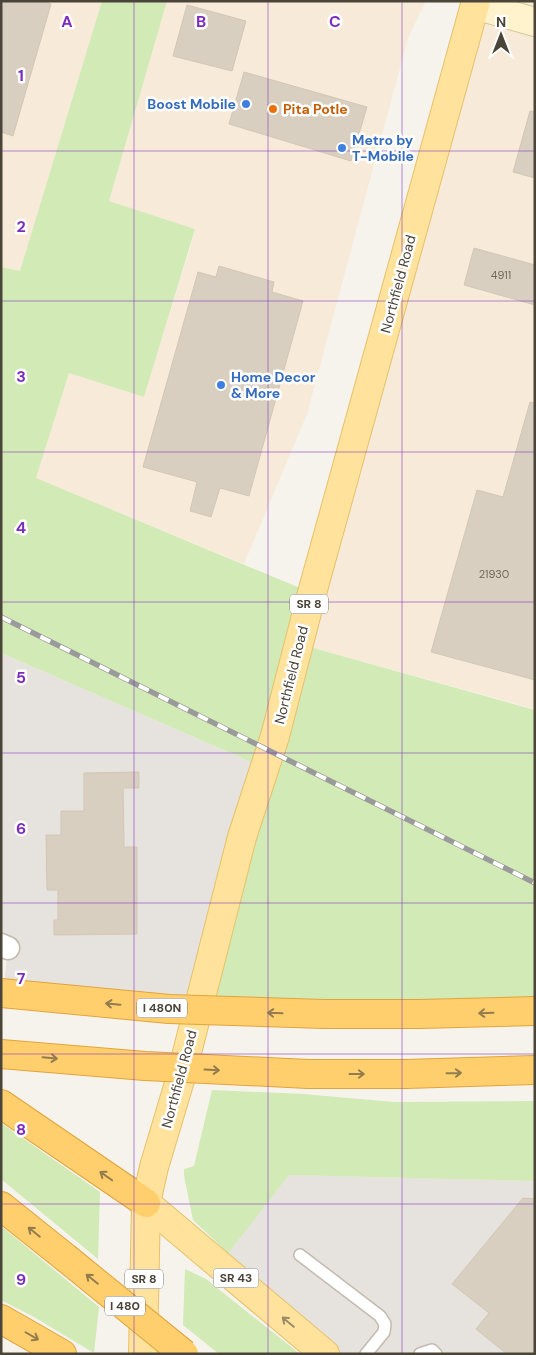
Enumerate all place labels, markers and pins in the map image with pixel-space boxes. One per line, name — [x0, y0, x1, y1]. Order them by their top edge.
place label: Boost Mobile — [147, 95, 236, 113]
marker: Boost Mobile — [240, 98, 252, 110]
place label: Pita Potle — [283, 100, 348, 118]
marker: Pita Potle — [267, 103, 279, 115]
place label: Metro by T-Mobile — [352, 131, 414, 165]
marker: Metro by T-Mobile — [336, 142, 348, 154]
place label: Home Decor & More — [231, 368, 316, 402]
marker: Home Decor & More — [215, 379, 227, 391]

